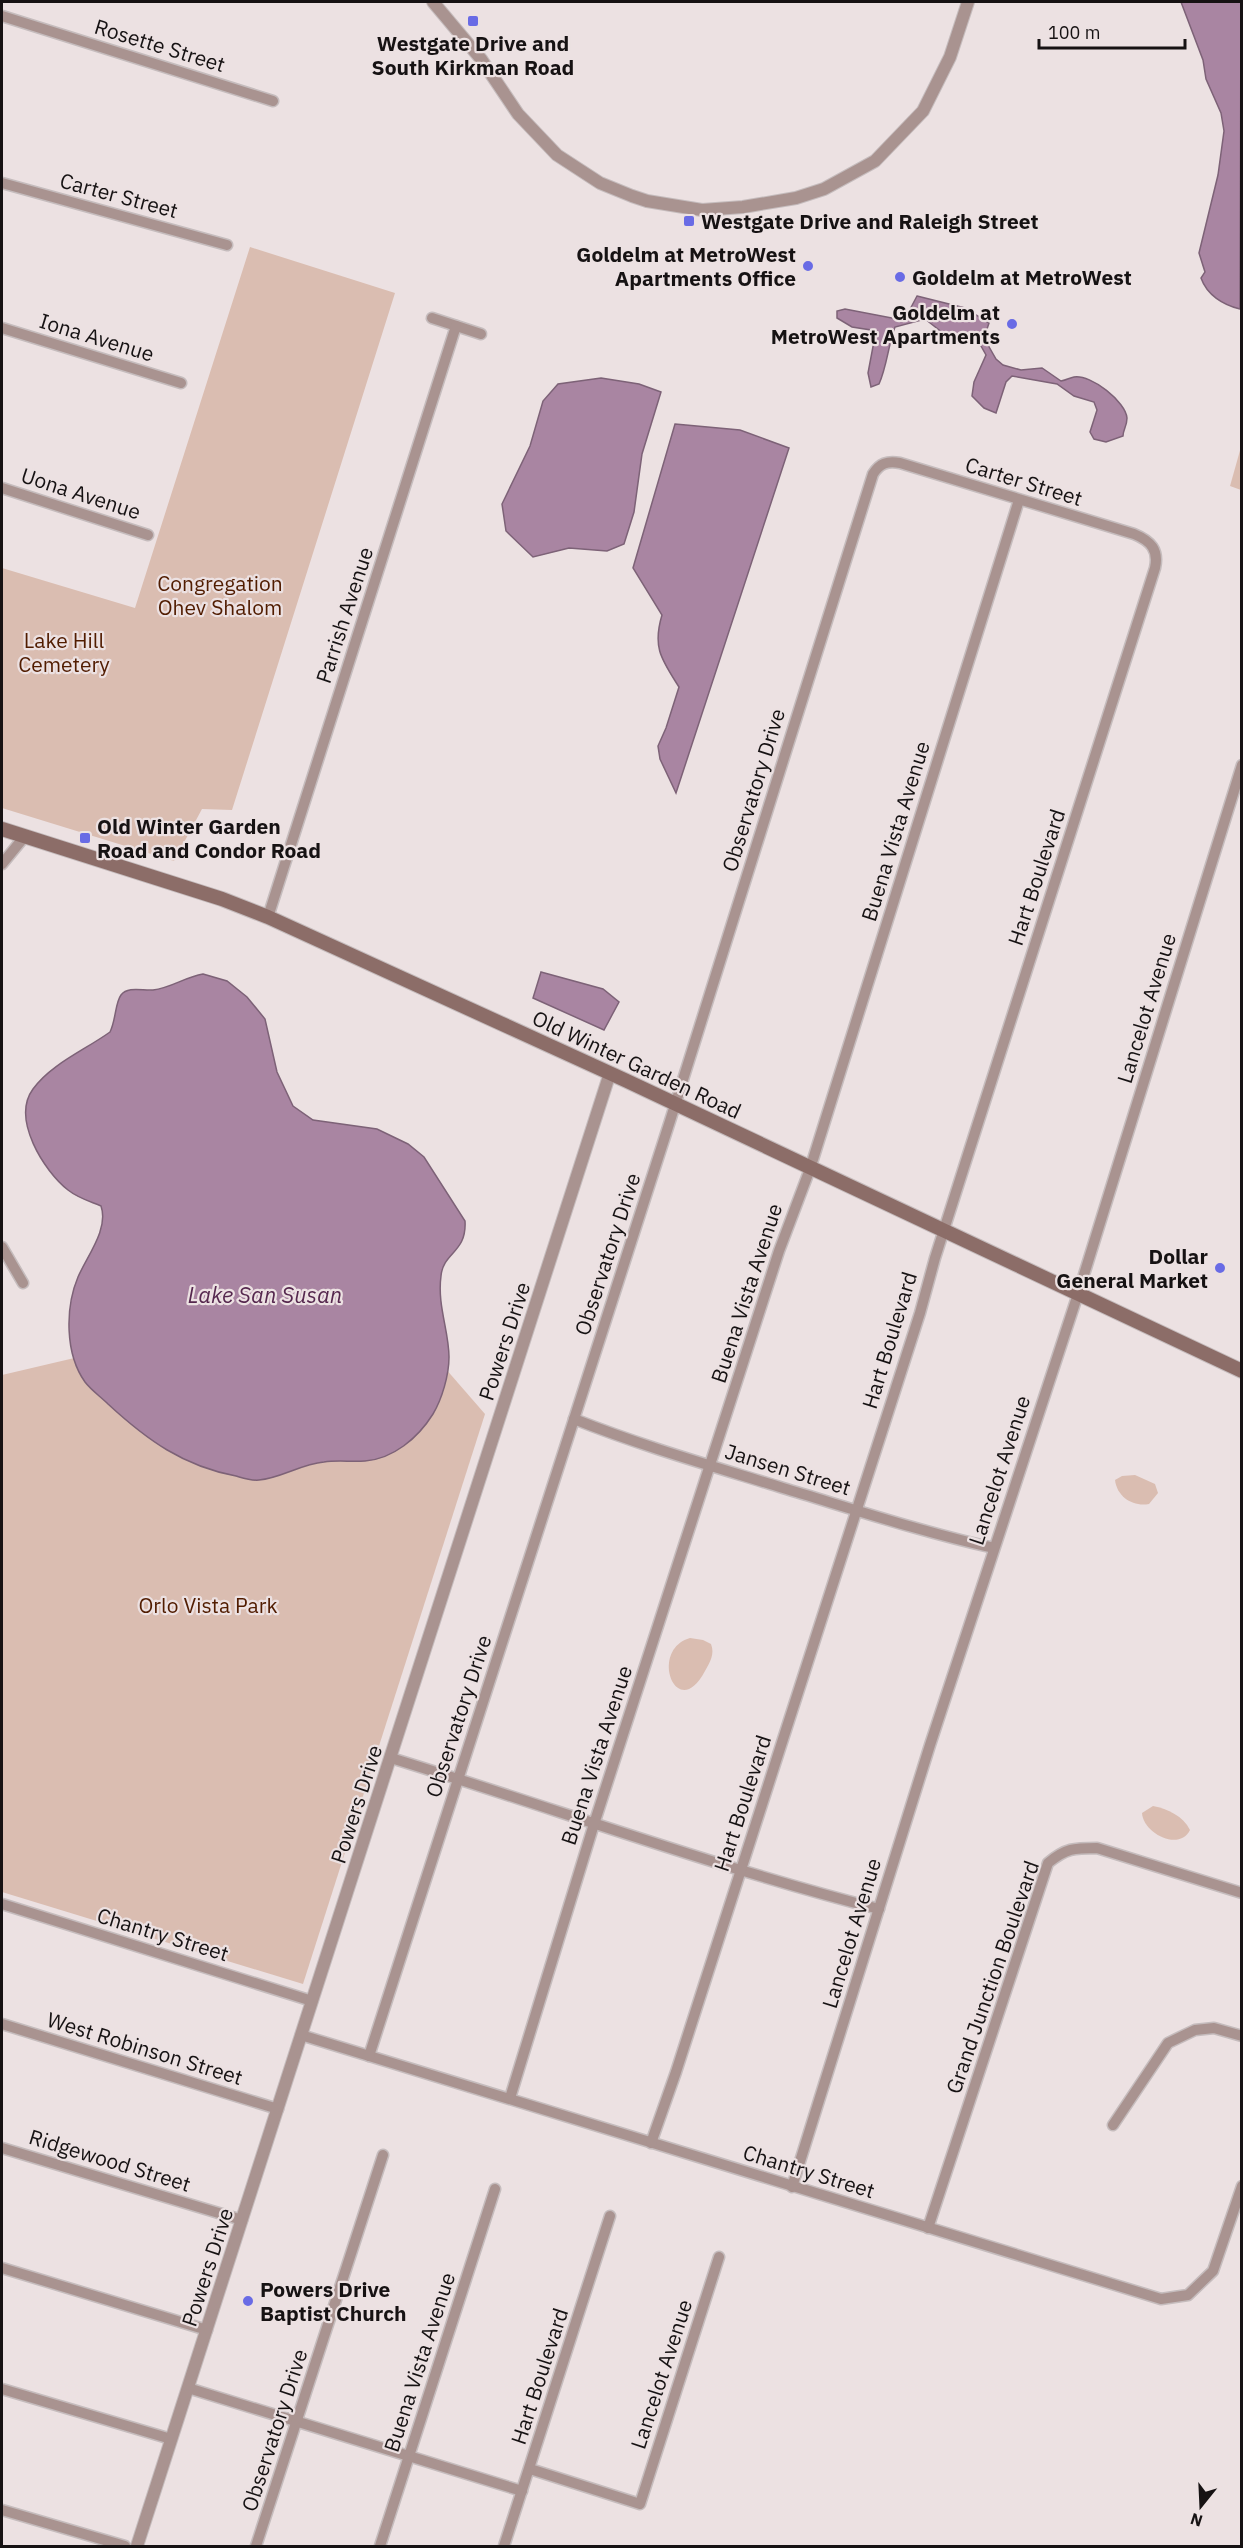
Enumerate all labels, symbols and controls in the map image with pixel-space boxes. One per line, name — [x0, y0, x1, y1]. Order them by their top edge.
street label: Rosette Street — [91, 12, 229, 78]
scale bar — [1039, 12, 1184, 50]
marker: Westgate Drive and South Kirkman Road — [466, 14, 480, 28]
text: 100 m — [1048, 21, 1100, 44]
place label: Westgate Drive and South Kirkman Road — [372, 29, 574, 81]
street label: Carter Street — [57, 166, 181, 224]
place label: Westgate Drive and Raleigh Street — [701, 207, 1039, 235]
marker: Westgate Drive and Raleigh Street — [682, 214, 696, 228]
place label: Goldelm at MetroWest Apartments Office — [576, 240, 796, 292]
marker: Goldelm at MetroWest Apartments Office — [801, 259, 815, 273]
place label: Goldelm at MetroWest — [912, 263, 1132, 291]
marker: Goldelm at MetroWest — [893, 270, 907, 284]
place label: Goldelm at MetroWest Apartments — [771, 298, 1000, 350]
street label: Iona Avenue — [36, 306, 158, 368]
marker: Goldelm at MetroWest Apartments — [1005, 317, 1019, 331]
street label: Carter Street — [962, 450, 1086, 512]
street label: Uona Avenue — [18, 460, 144, 526]
street label: Parrish Avenue — [309, 543, 379, 687]
park label: Congregation Ohev Shalom — [157, 569, 283, 621]
park label: Lake Hill Cemetery — [18, 626, 110, 678]
street label: Observatory Drive — [715, 705, 791, 875]
street label: Buena Vista Avenue — [854, 737, 936, 925]
street label: Hart Boulevard — [1001, 805, 1071, 949]
place label: Old Winter Garden Road and Condor Road — [97, 812, 321, 864]
marker: Old Winter Garden Road and Condor Road — [78, 831, 92, 845]
street label: Lancelot Avenue — [1110, 930, 1182, 1086]
street label: Old Winter Garden Road — [528, 1003, 746, 1125]
street label: Observatory Drive — [568, 1169, 646, 1339]
street label: Buena Vista Avenue — [704, 1200, 788, 1386]
place label: Dollar General Market — [1056, 1242, 1209, 1294]
marker: Dollar General Market — [1213, 1261, 1227, 1275]
street label: Hart Boulevard — [855, 1268, 923, 1412]
street label: Powers Drive — [472, 1278, 536, 1404]
water label: Lake San Susan — [188, 1280, 342, 1309]
street label: Lancelot Avenue — [962, 1392, 1036, 1548]
street label: Jansen Street — [722, 1437, 854, 1501]
park label: Orlo Vista Park — [138, 1591, 278, 1619]
street label: Observatory Drive — [419, 1631, 497, 1801]
street label: Buena Vista Avenue — [554, 1662, 638, 1848]
street label: Hart Boulevard — [707, 1731, 777, 1875]
street label: Powers Drive — [324, 1741, 388, 1867]
street label: Lancelot Avenue — [815, 1855, 887, 2011]
street label: Grand Junction Boulevard — [939, 1857, 1045, 2097]
street label: Chantry Street — [94, 1901, 232, 1967]
street label: West Robinson Street — [44, 2005, 246, 2091]
street label: Ridgewood Street — [26, 2122, 194, 2198]
street label: Chantry Street — [740, 2138, 878, 2204]
street label: Powers Drive — [175, 2204, 239, 2330]
street label: Buena Vista Avenue — [377, 2269, 461, 2455]
place label: Powers Drive Baptist Church — [260, 2275, 407, 2327]
marker: Powers Drive Baptist Church — [241, 2294, 255, 2308]
street label: Lancelot Avenue — [624, 2296, 698, 2452]
street label: Hart Boulevard — [504, 2304, 574, 2448]
street label: Observatory Drive — [235, 2345, 313, 2515]
north arrow — [1171, 2476, 1231, 2536]
text: N — [1188, 2509, 1205, 2532]

